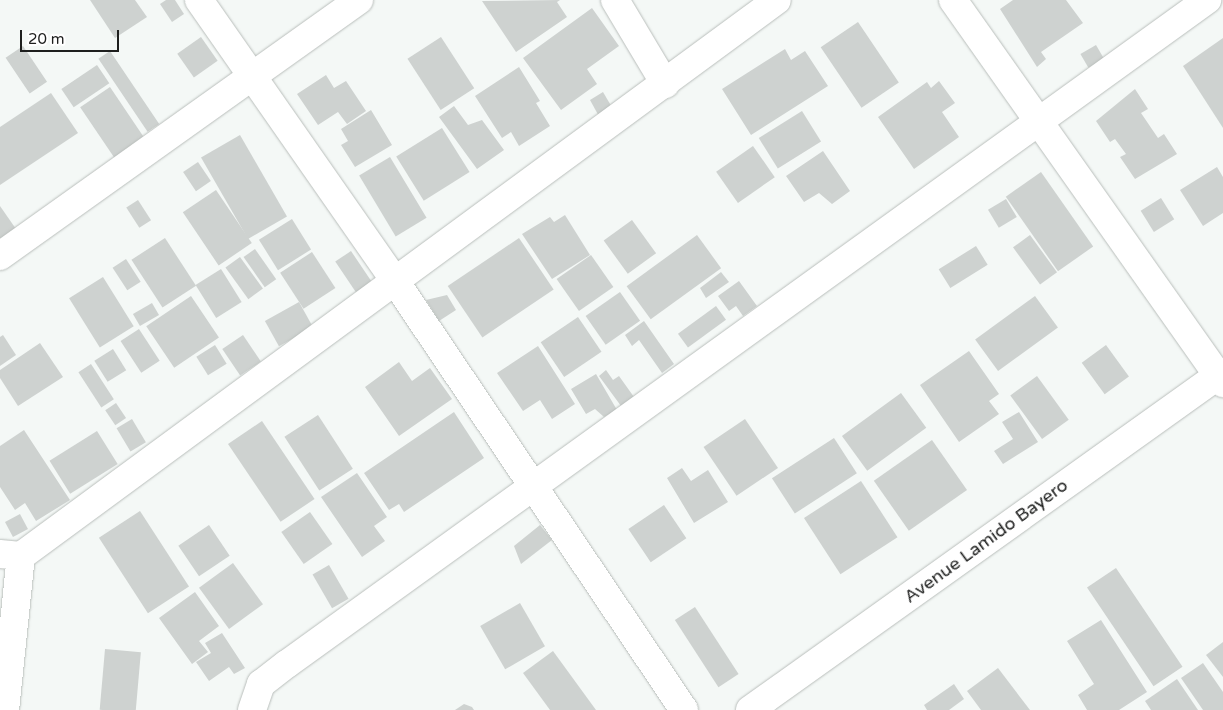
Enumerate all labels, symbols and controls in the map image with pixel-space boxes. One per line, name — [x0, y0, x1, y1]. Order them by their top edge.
scale bar — [22, 20, 121, 52]
text: 20 m — [28, 30, 65, 48]
street label: Avenue Lamido Bayero — [900, 474, 1072, 608]

